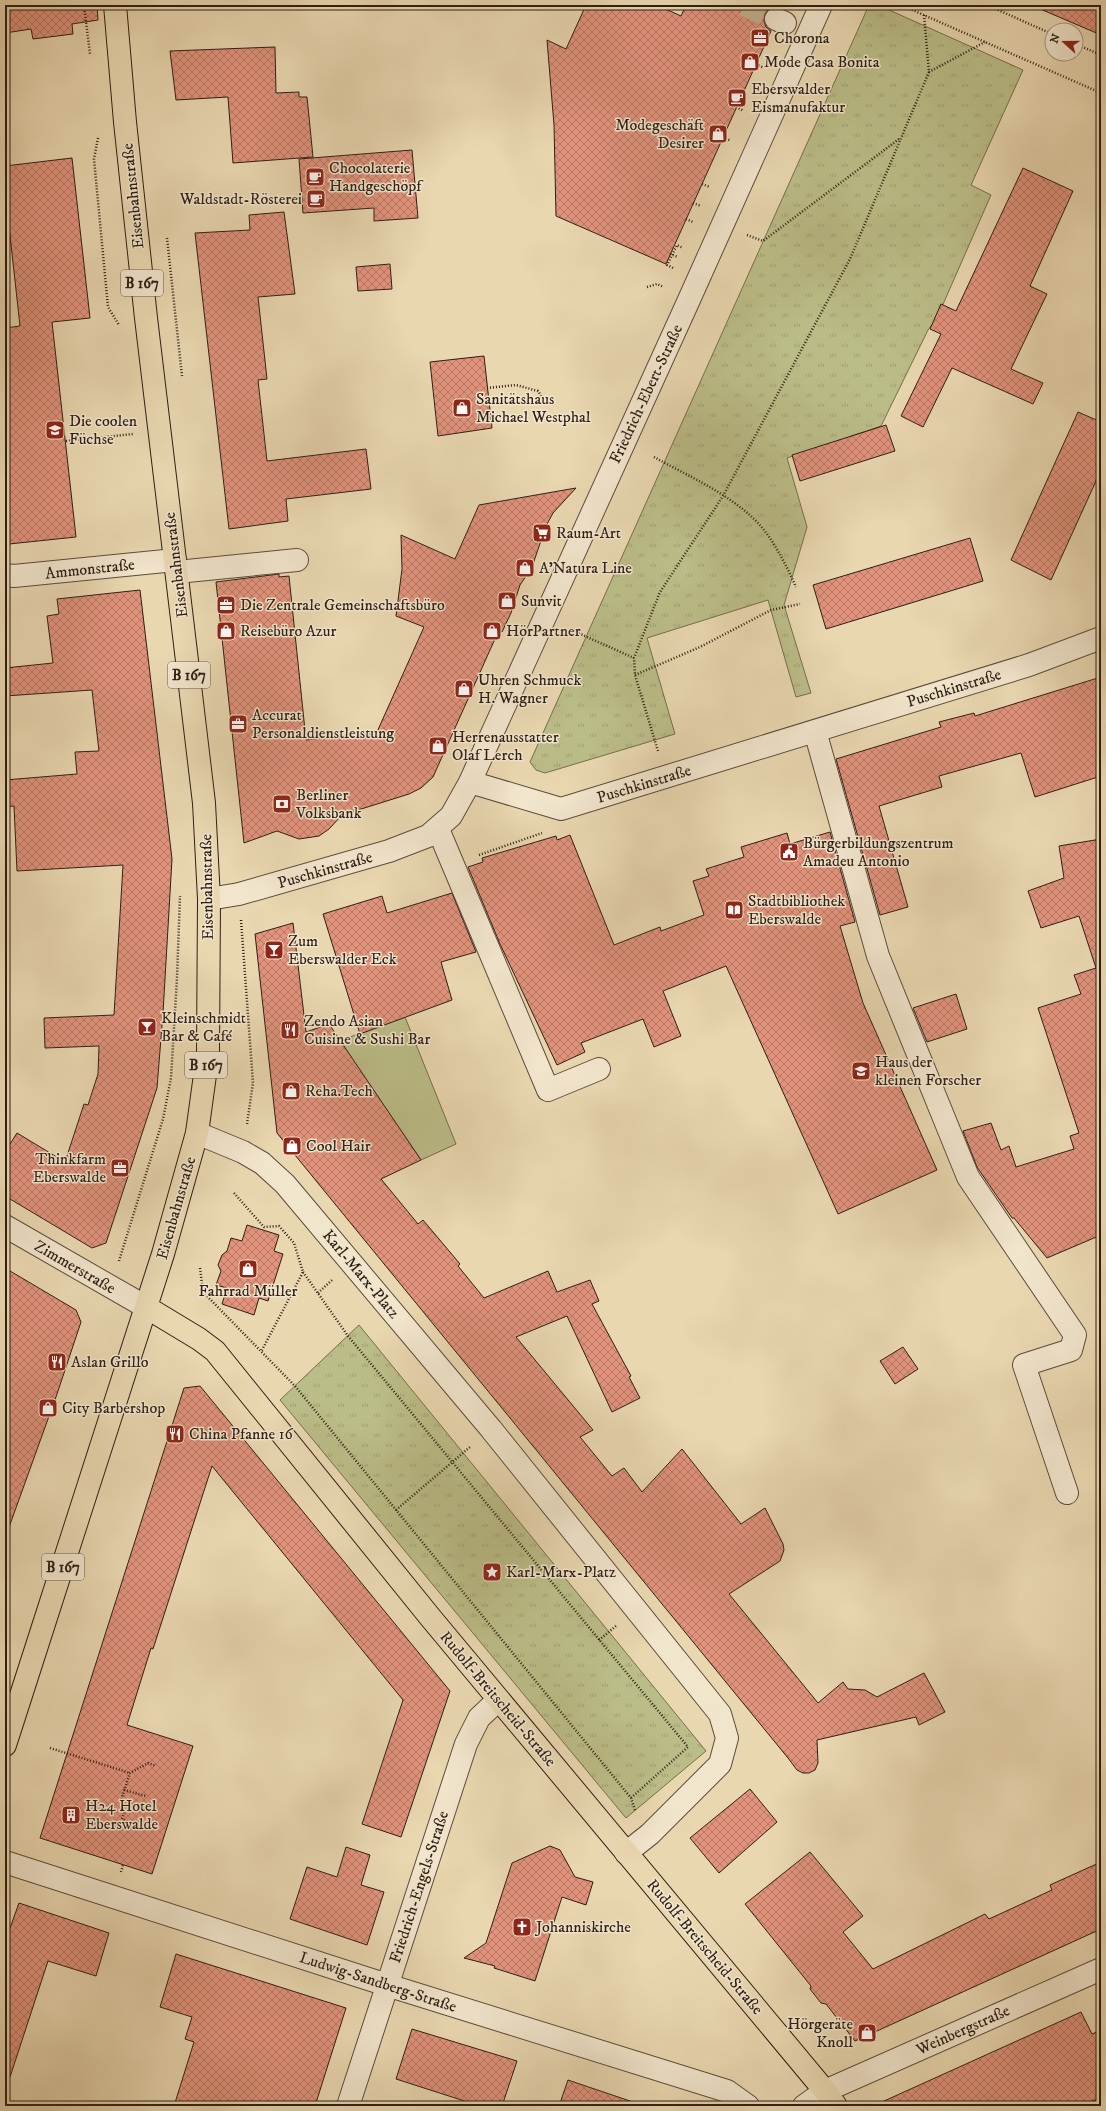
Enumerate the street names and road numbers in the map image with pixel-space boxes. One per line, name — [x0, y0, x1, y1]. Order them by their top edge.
street label: Eisenbahnstraße — [117, 142, 149, 250]
road number: B 167 — [121, 270, 163, 296]
street label: Friedrich-Ebert-Straße — [605, 321, 687, 467]
street label: Eisenbahnstraße — [160, 511, 192, 619]
street label: Ammonstraße — [44, 554, 136, 584]
road number: B 167 — [168, 662, 210, 688]
street label: Puschkinstraße — [904, 664, 1004, 712]
street label: Puschkinstraße — [594, 760, 694, 808]
street label: Eisenbahnstraße — [196, 833, 218, 940]
street label: Puschkinstraße — [275, 847, 375, 893]
road number: B 167 — [185, 1052, 227, 1078]
street label: Eisenbahnstraße — [152, 1154, 200, 1262]
street label: Karl-Marx-Platz — [318, 1226, 404, 1323]
street label: Zimmerstraße — [31, 1236, 120, 1298]
road number: B 167 — [42, 1554, 84, 1580]
street label: Rudolf-Breitscheid-Straße — [436, 1627, 561, 1771]
street label: Friedrich-Engels-Straße — [385, 1808, 453, 1966]
street label: Rudolf-Breitscheid-Straße — [643, 1875, 768, 2019]
street label: Ludwig-Sandberg-Straße — [297, 1947, 460, 2017]
street label: Weinbergstraße — [912, 2000, 1013, 2060]

